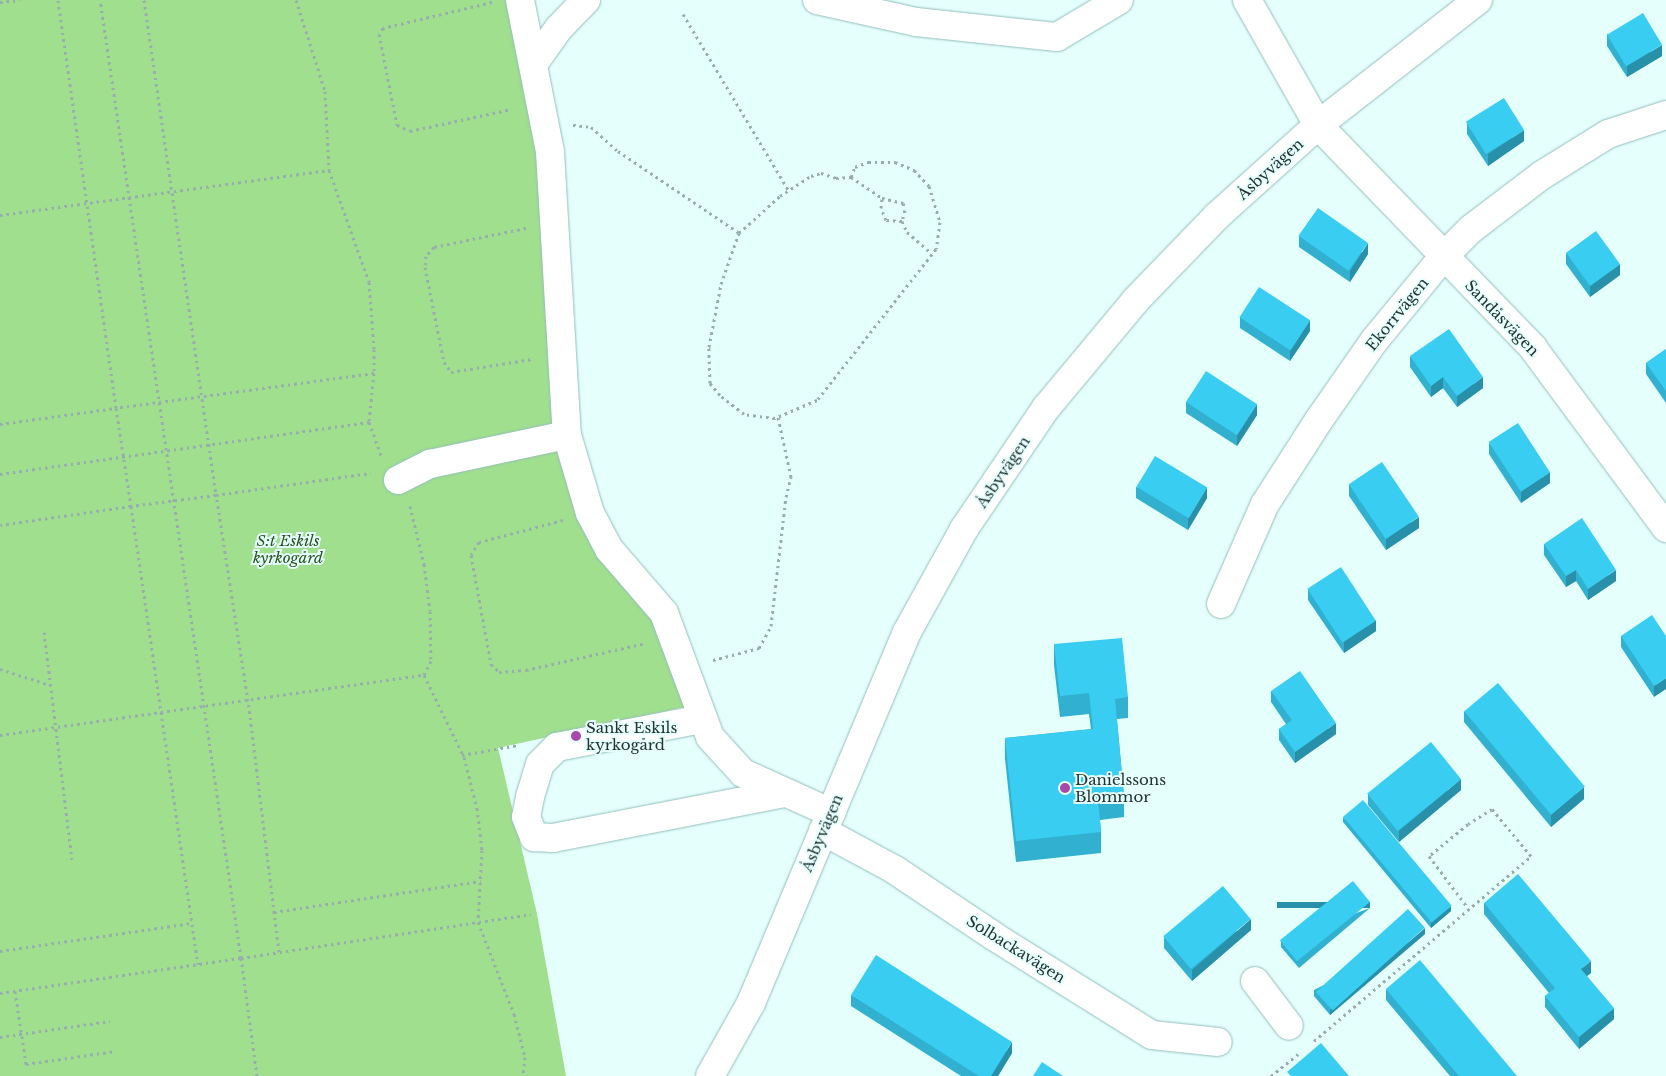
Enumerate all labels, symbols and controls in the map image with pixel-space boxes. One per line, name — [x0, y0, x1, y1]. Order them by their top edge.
street label: Åsbyvägen — [1233, 135, 1307, 203]
street label: Ekorrvägen — [1362, 274, 1432, 354]
street label: Sandåsvägen — [1461, 276, 1543, 360]
street label: Åsbyvägen — [972, 433, 1034, 511]
park label: S:t Eskils kyrkogård — [253, 531, 323, 566]
place label: Sankt Eskils kyrkogård — [586, 718, 677, 753]
marker: Sankt Eskils kyrkogård — [570, 730, 582, 742]
place label: Danielssons Blommor — [1075, 770, 1166, 805]
marker: Danielssons Blommor — [1059, 782, 1071, 794]
street label: Åsbyvägen — [798, 791, 846, 875]
street label: Solbackavägen — [963, 911, 1069, 987]

